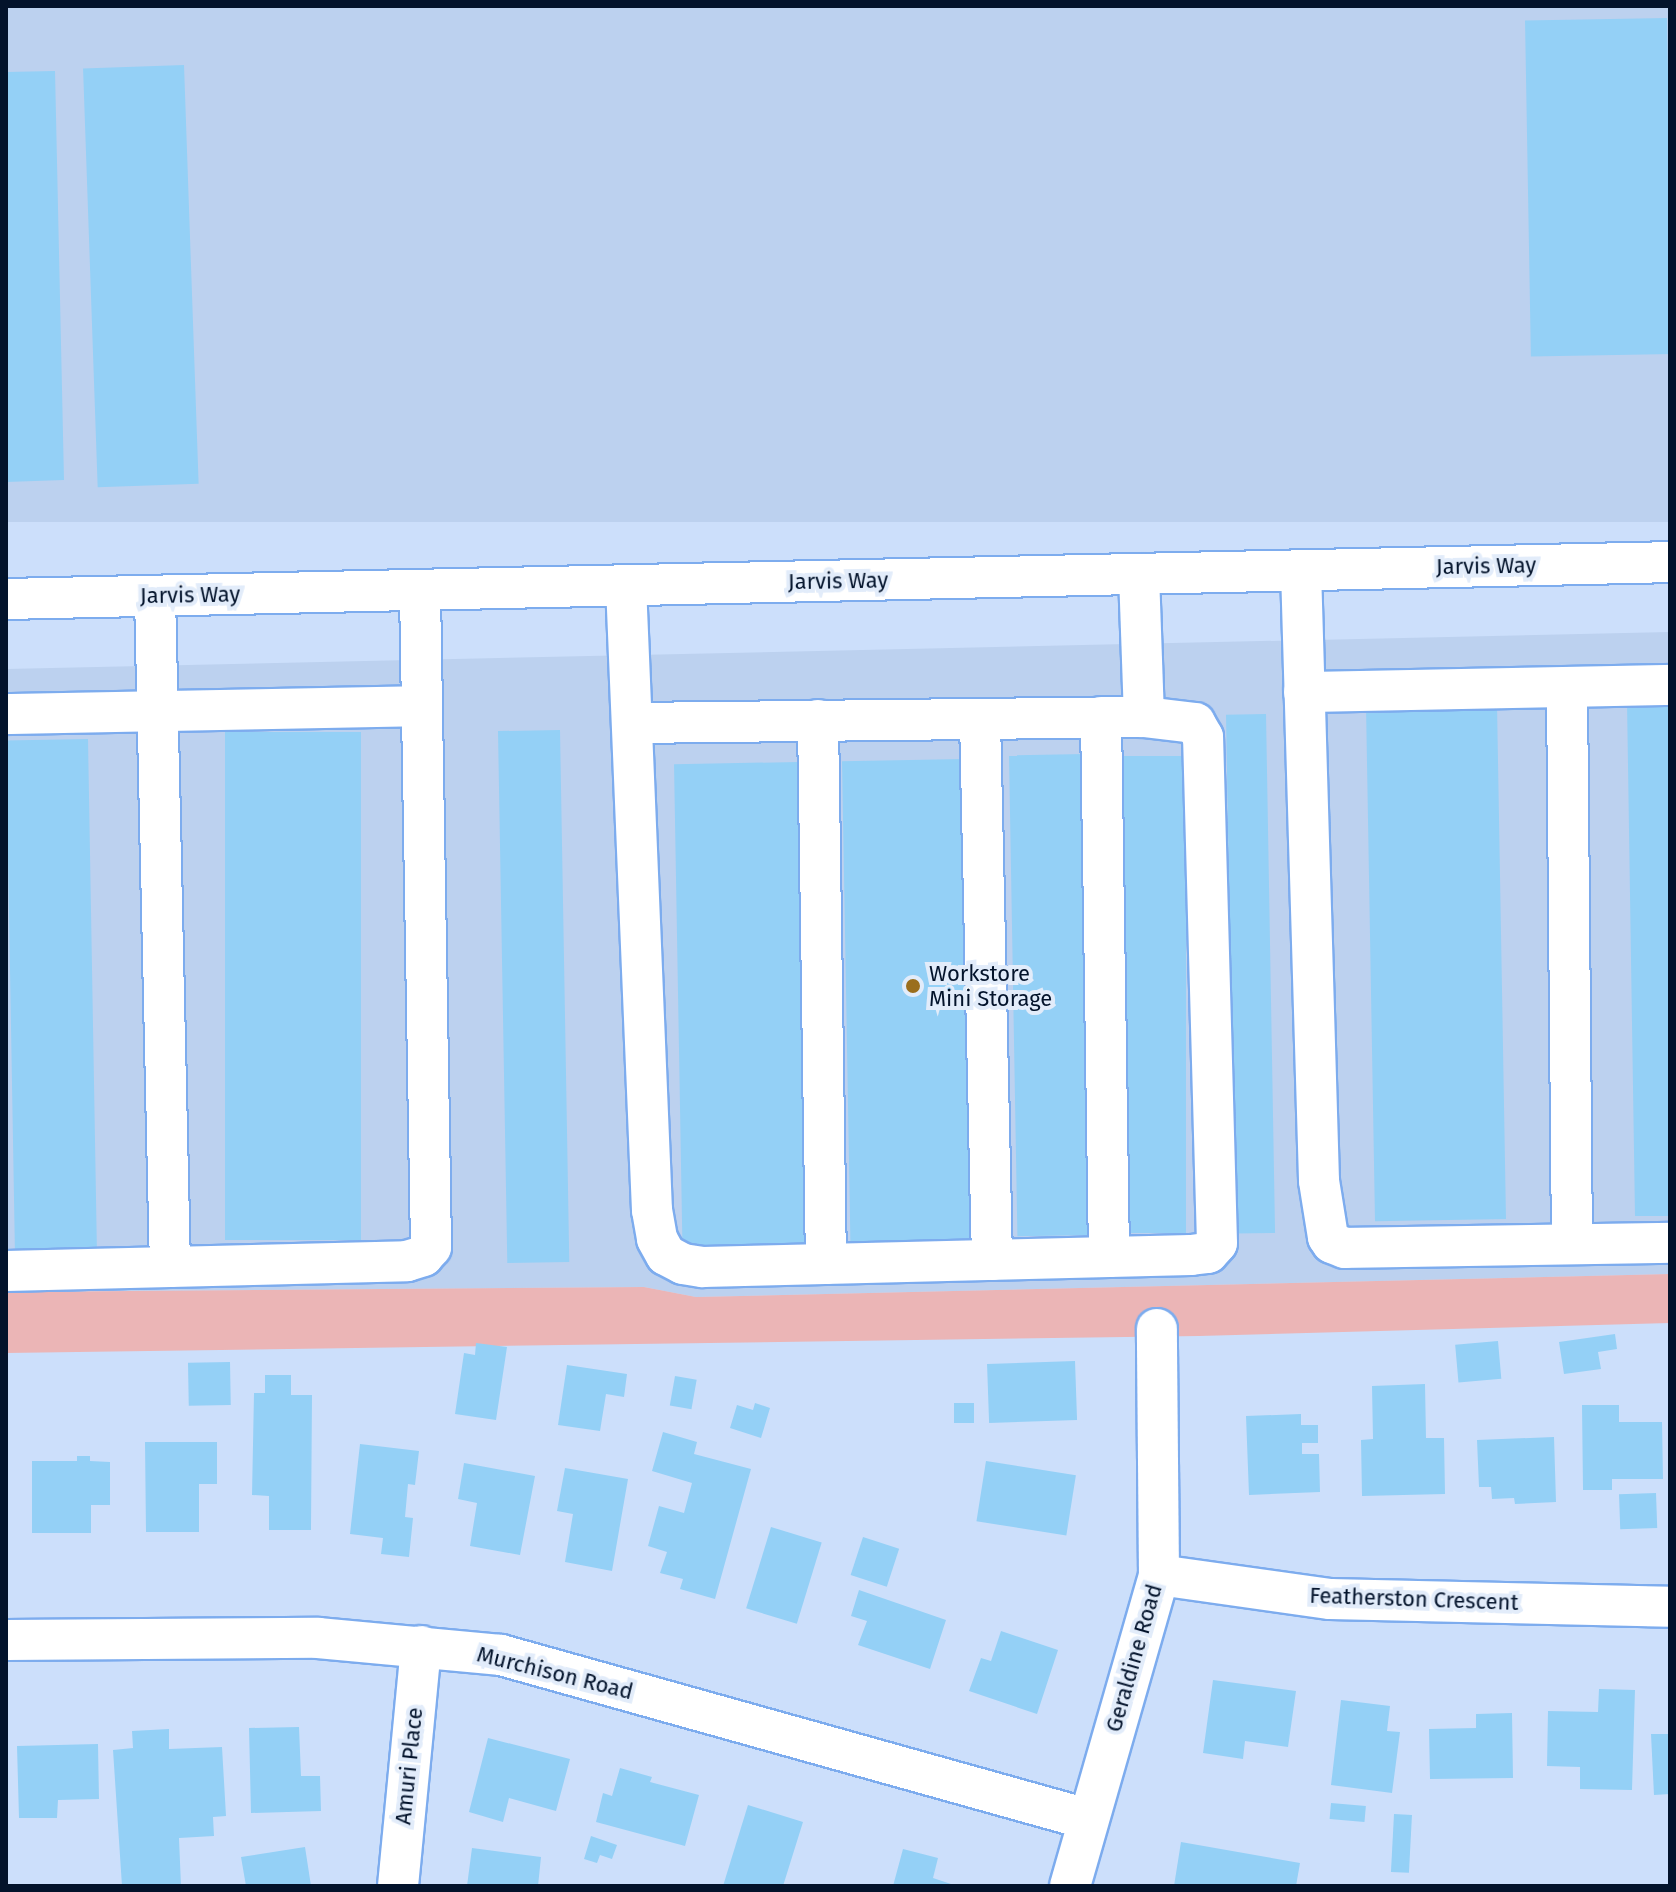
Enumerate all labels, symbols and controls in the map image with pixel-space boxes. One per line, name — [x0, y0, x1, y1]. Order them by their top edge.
street label: Jarvis Way — [1436, 552, 1536, 580]
street label: Jarvis Way — [788, 567, 888, 595]
street label: Jarvis Way — [140, 581, 240, 609]
place label: Workstore Mini Storage — [929, 960, 1052, 1012]
marker: Workstore Mini Storage — [904, 977, 922, 995]
street label: Geraldine Road — [1100, 1581, 1168, 1735]
street label: Featherston Crescent — [1309, 1582, 1519, 1616]
street label: Murchison Road — [474, 1641, 636, 1705]
street label: Amuri Place — [390, 1706, 428, 1826]

